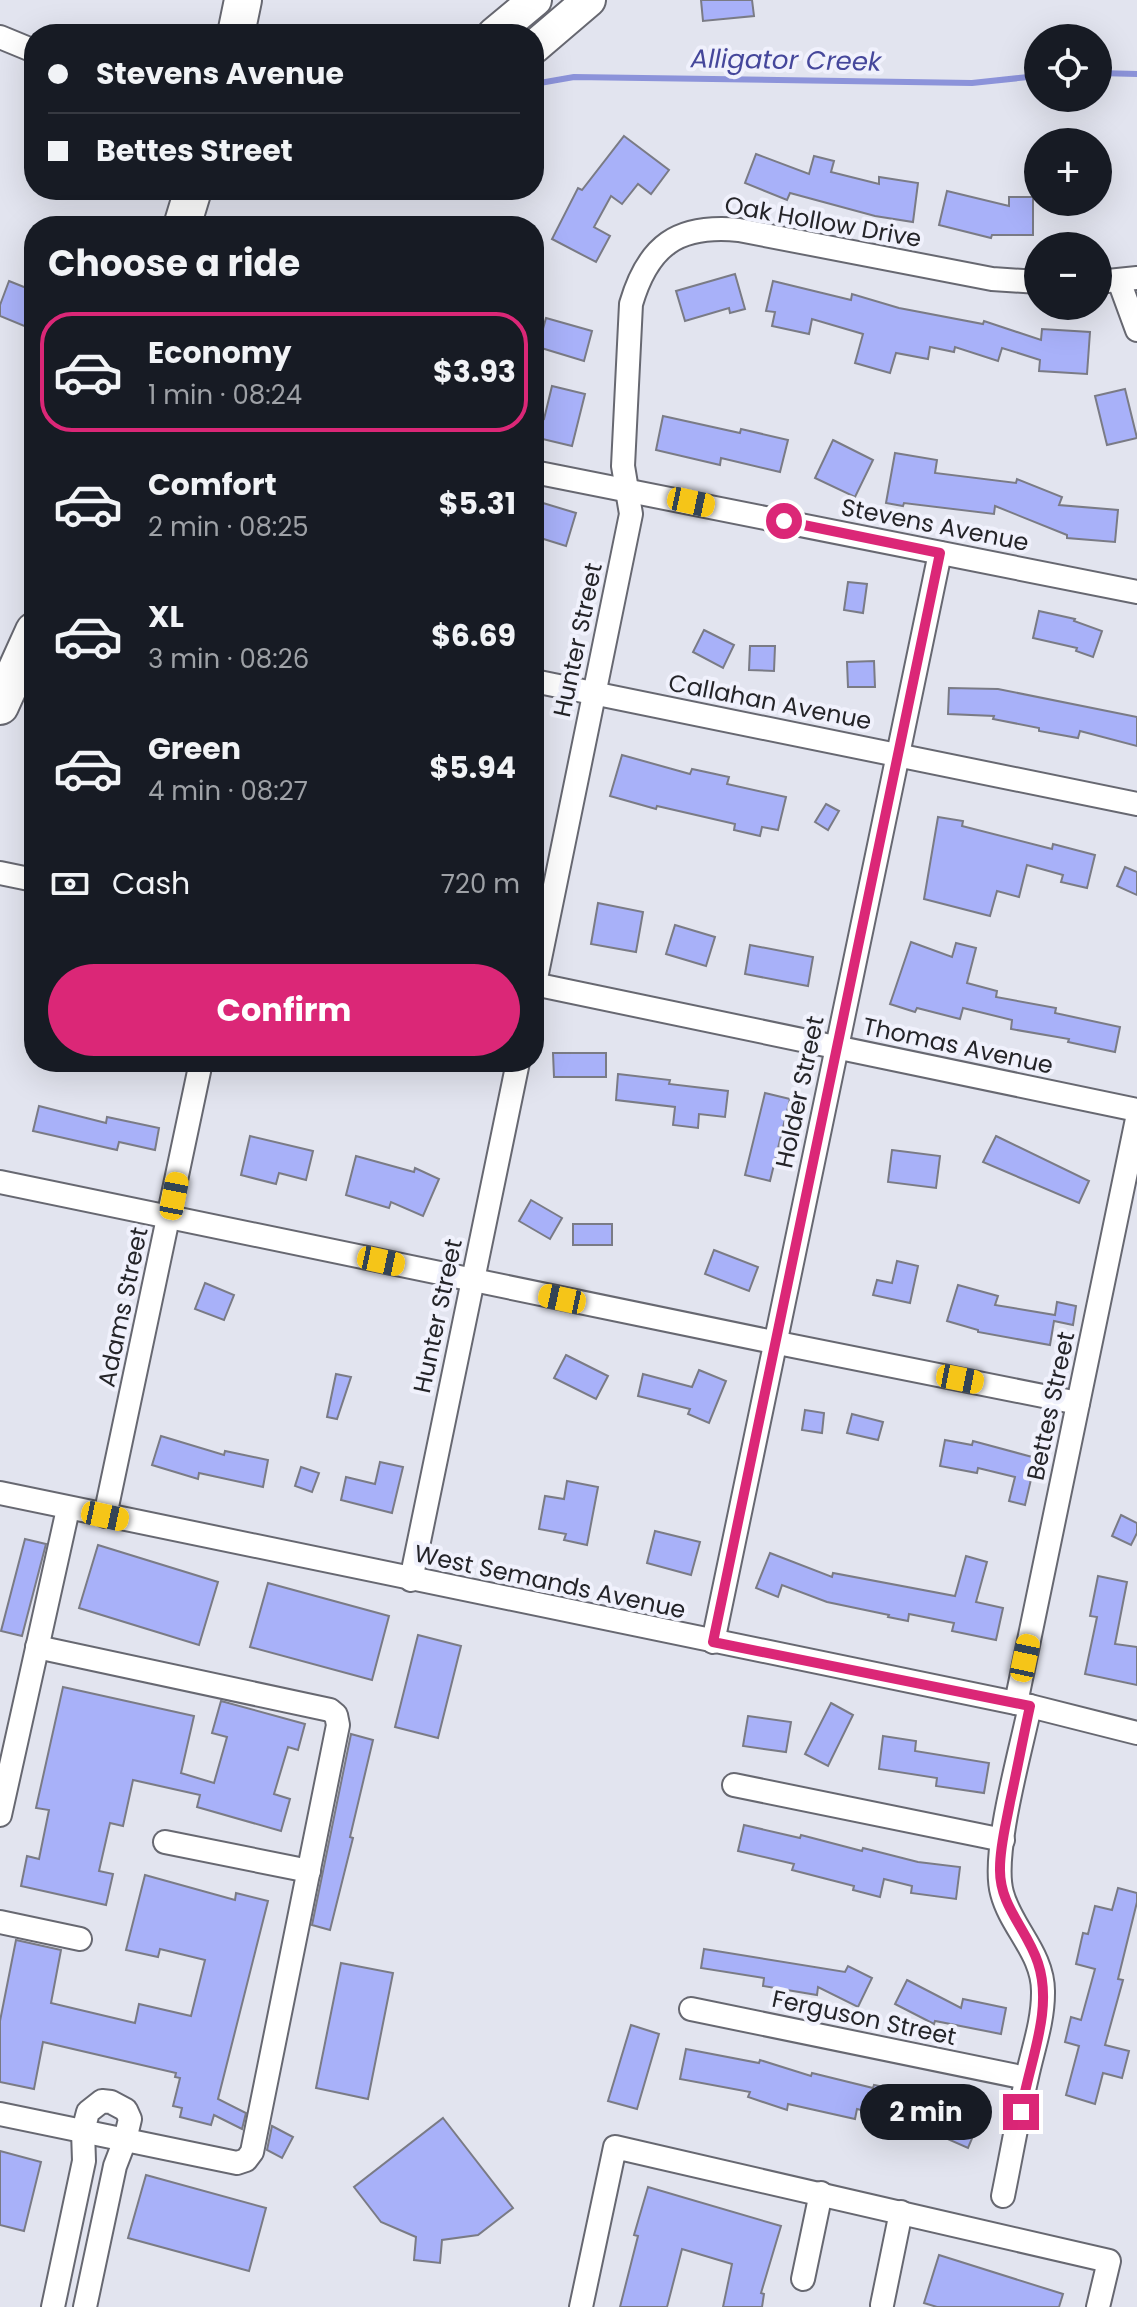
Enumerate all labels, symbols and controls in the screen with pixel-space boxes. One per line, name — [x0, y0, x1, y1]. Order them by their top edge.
map controls — [1024, 24, 1112, 320]
button: locate — [1024, 24, 1112, 112]
water label: Alligator Creek — [689, 40, 883, 80]
text: Stevens Avenue — [96, 52, 344, 95]
button: + — [1024, 128, 1112, 216]
text: Bettes Street — [96, 129, 293, 172]
street label: Oak Hollow Drive — [722, 188, 924, 255]
button: − — [1024, 232, 1112, 320]
text: Choose a ride — [48, 238, 300, 289]
text: Economy — [148, 331, 292, 374]
icon: car — [52, 336, 124, 408]
text: $3.93 — [433, 350, 516, 393]
text: 1 min · 08:24 — [148, 377, 302, 413]
text: Comfort — [148, 463, 277, 506]
icon: car — [52, 468, 124, 540]
text: $5.31 — [439, 482, 516, 525]
car — [665, 485, 717, 519]
street label: Stevens Avenue — [838, 490, 1032, 559]
route start — [766, 503, 802, 539]
text: 2 min · 08:25 — [148, 509, 309, 545]
street label: Hunter Street — [545, 560, 610, 720]
text: XL — [148, 595, 184, 638]
icon: car — [52, 600, 124, 672]
text: $6.69 — [431, 614, 516, 657]
text: 3 min · 08:26 — [148, 641, 309, 677]
street label: Callahan Avenue — [666, 666, 874, 737]
text: Green — [148, 727, 241, 770]
icon: car — [52, 732, 124, 804]
text: $5.94 — [430, 746, 516, 789]
text: 4 min · 08:27 — [148, 773, 308, 809]
icon: cash — [48, 862, 92, 906]
text: Cash — [112, 862, 190, 905]
text: 720 m — [441, 866, 520, 902]
button: Confirm — [48, 964, 520, 1056]
street label: Thomas Avenue — [860, 1009, 1056, 1082]
street label: Holder Street — [767, 1013, 832, 1171]
car — [158, 1170, 190, 1222]
street label: Adams Street — [89, 1224, 156, 1390]
street label: Hunter Street — [405, 1236, 470, 1396]
car — [355, 1244, 407, 1278]
car — [536, 1282, 588, 1316]
street label: Bettes Street — [1019, 1329, 1082, 1483]
car — [934, 1363, 986, 1395]
car — [79, 1499, 131, 1533]
street label: West Semands Avenue — [411, 1537, 689, 1626]
car — [1008, 1632, 1042, 1684]
street label: Ferguson Street — [769, 1982, 959, 2053]
callout: 2 min — [861, 2084, 993, 2140]
text: 2 min — [889, 2094, 963, 2130]
route end — [1003, 2094, 1039, 2130]

